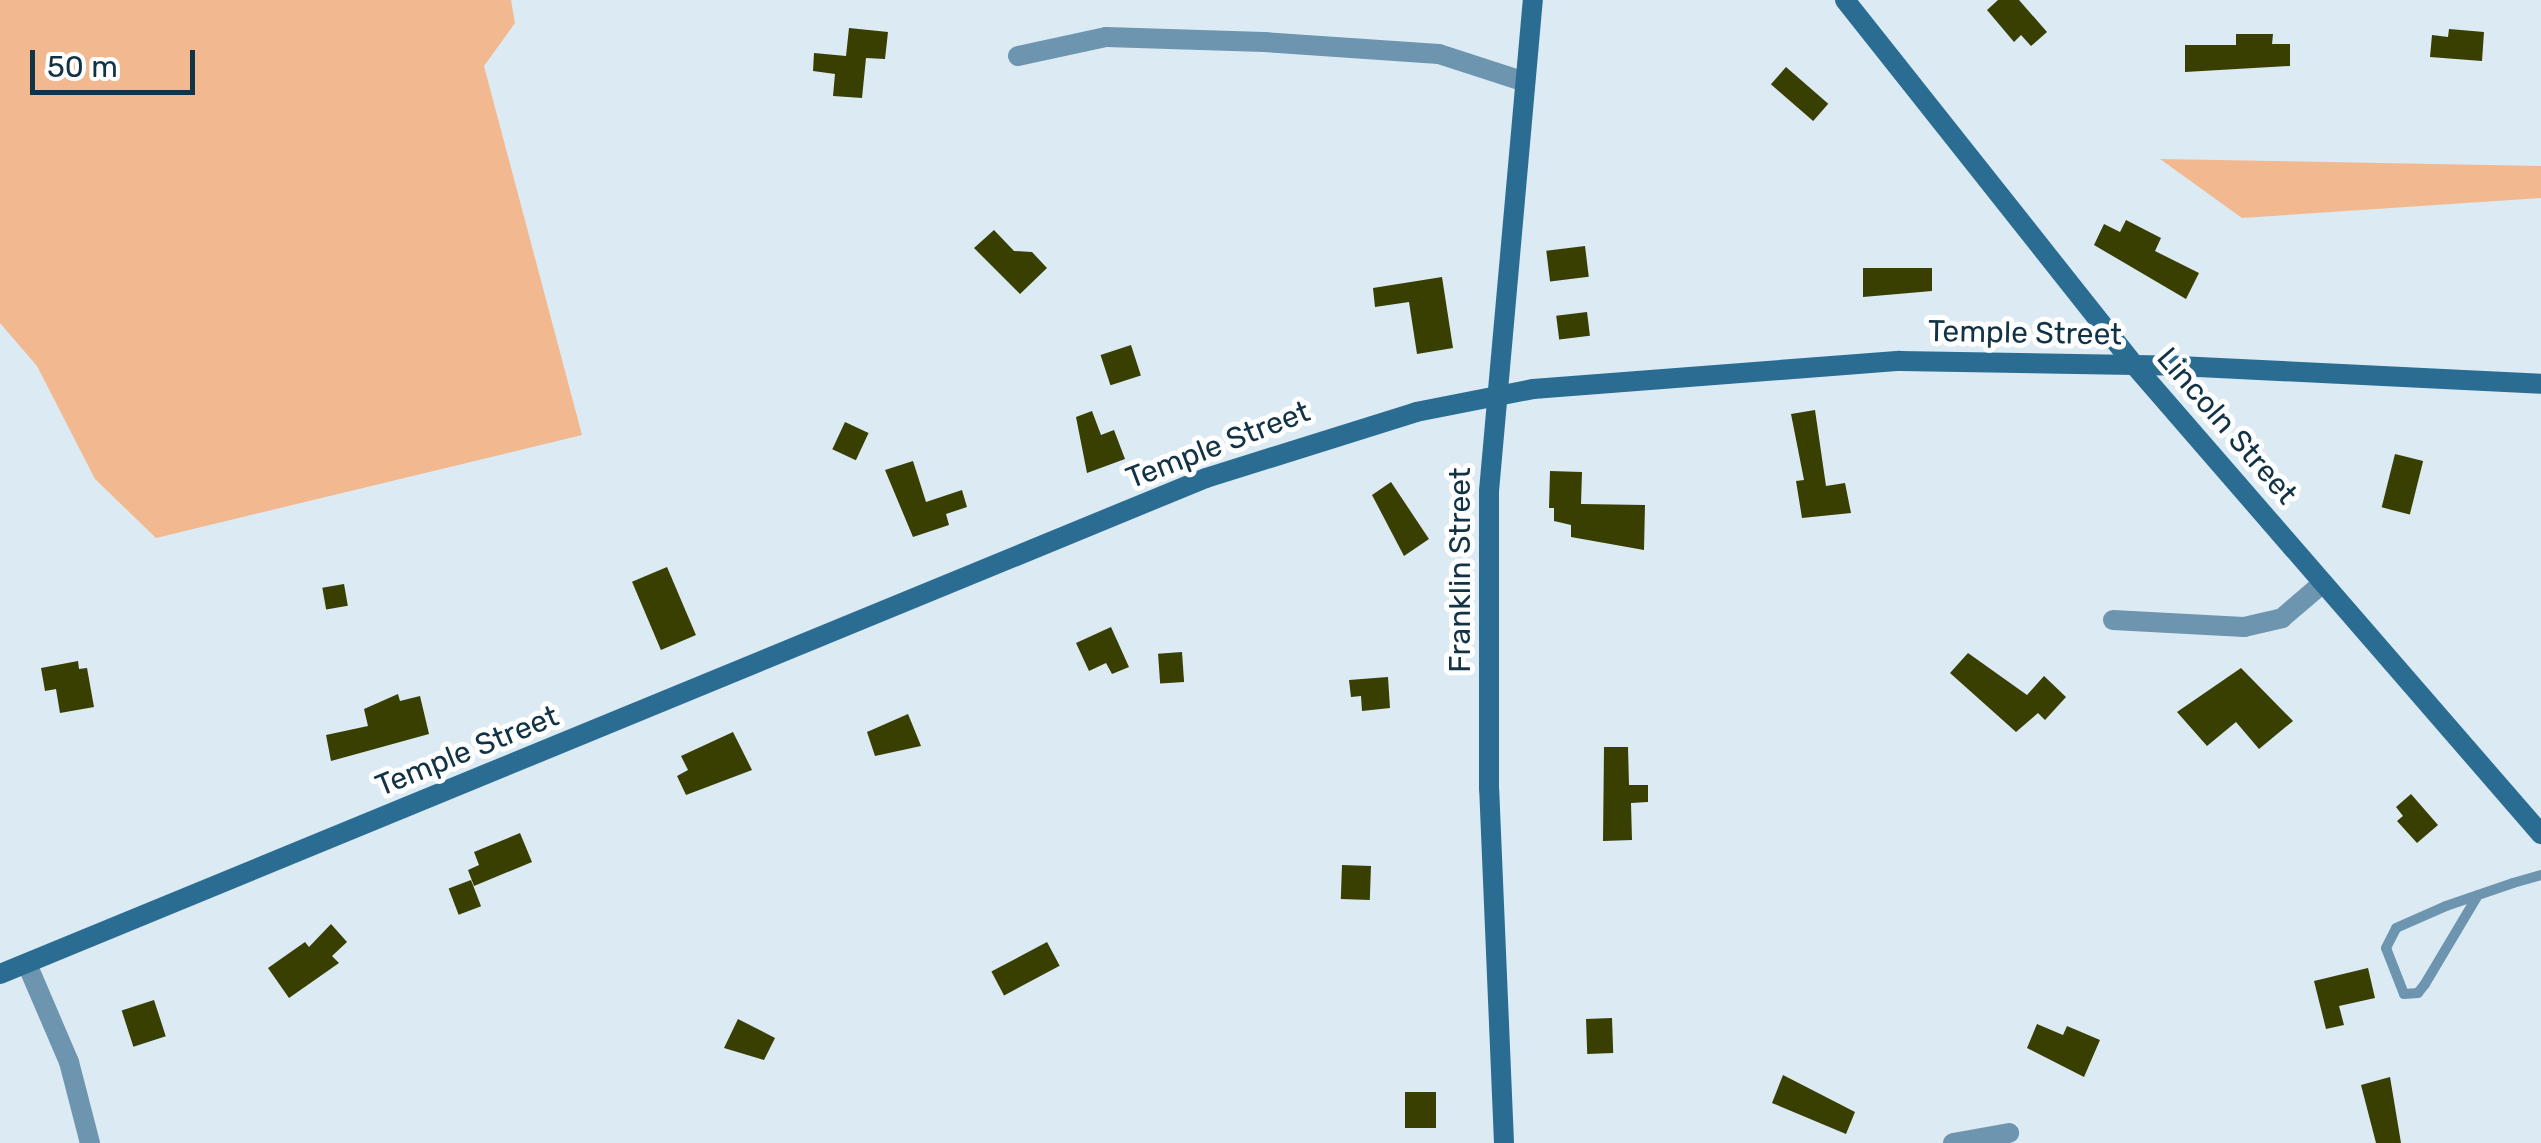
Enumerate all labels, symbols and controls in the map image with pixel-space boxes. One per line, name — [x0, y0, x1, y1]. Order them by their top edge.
scale bar — [35, 30, 200, 92]
text: 50 m — [47, 49, 118, 85]
street label: Temple Street — [1928, 313, 2122, 353]
street label: Lincoln Street — [2149, 340, 2305, 512]
street label: Temple Street — [1121, 393, 1315, 497]
street label: Franklin Street — [1442, 467, 1478, 673]
street label: Temple Street — [370, 698, 564, 804]

